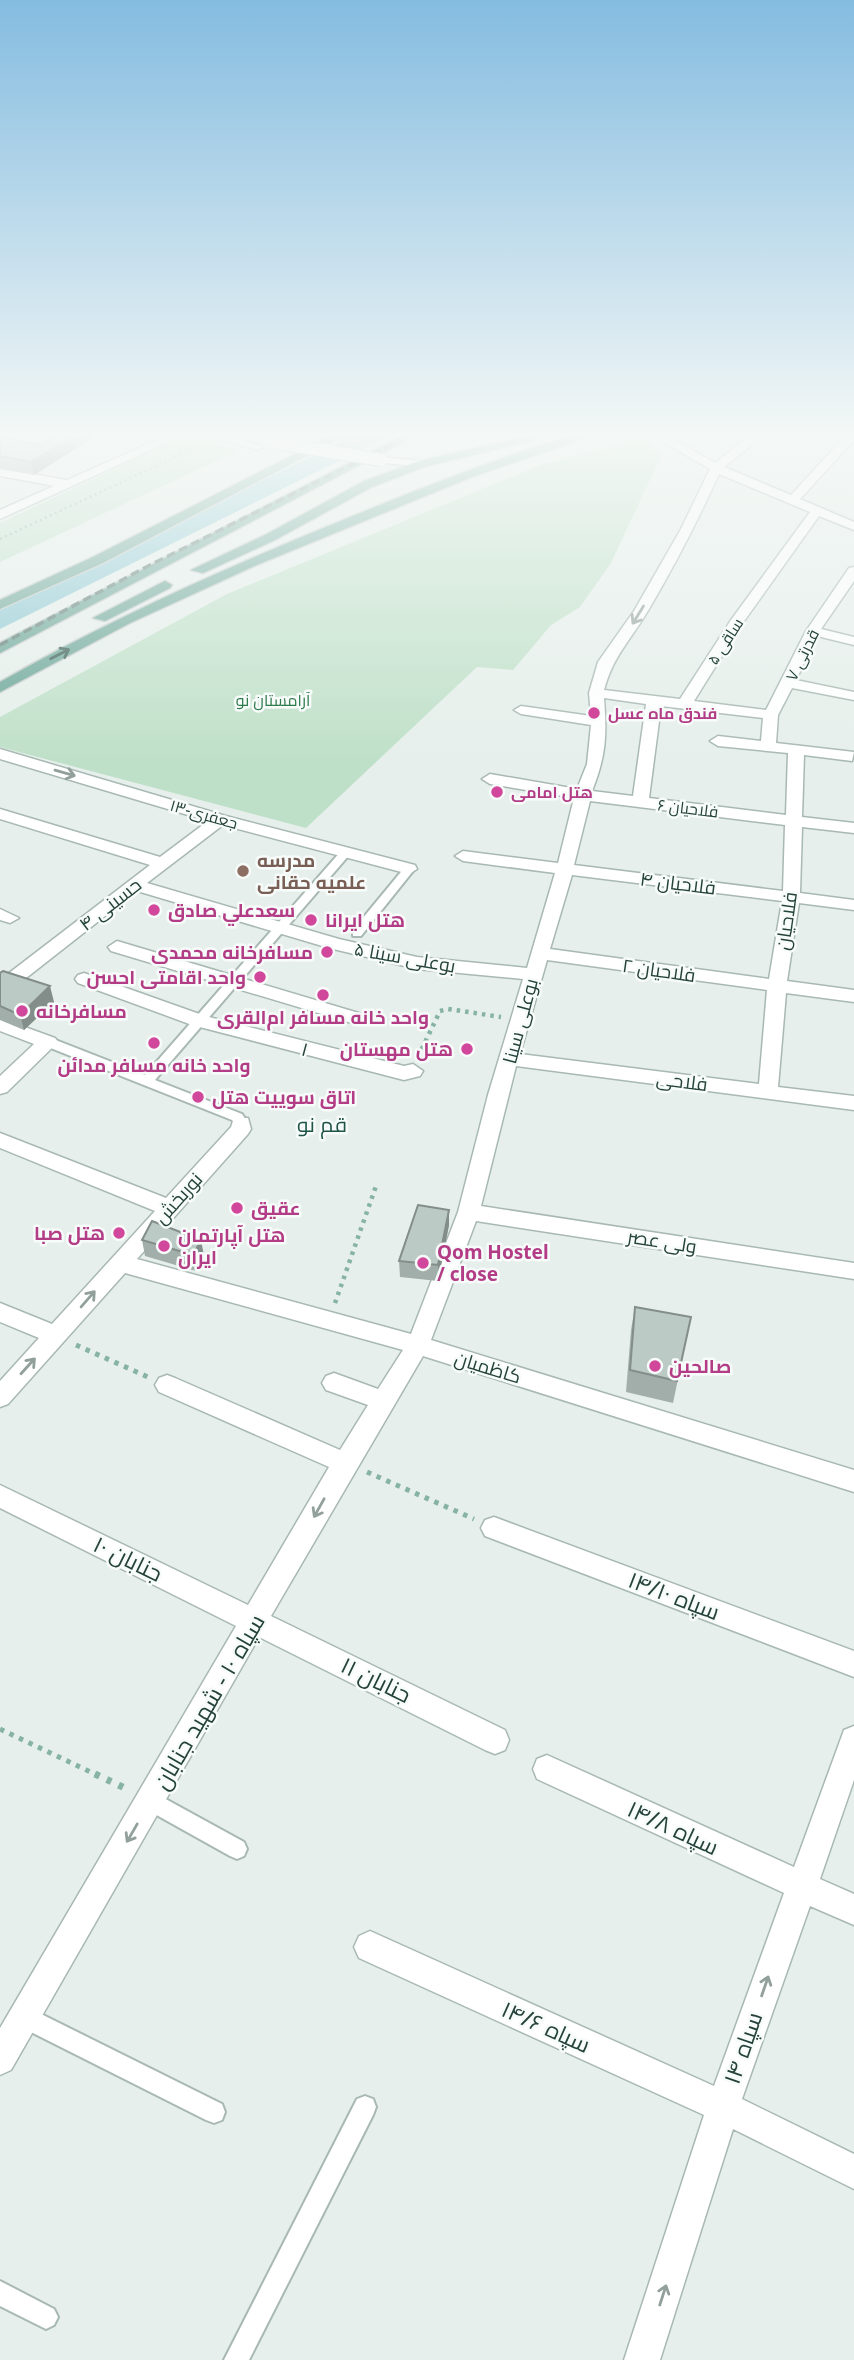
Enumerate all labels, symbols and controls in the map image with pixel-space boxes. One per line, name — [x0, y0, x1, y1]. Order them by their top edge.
one-way arrow — [631, 604, 645, 624]
street label: ساقی ۵ — [702, 613, 748, 669]
street label: قدرتی ۷ — [780, 625, 824, 685]
one-way arrow — [49, 647, 70, 661]
park label: آرامستان نو — [236, 689, 311, 711]
place label: فندق ماه عسل — [608, 702, 717, 724]
marker: فندق ماه عسل — [586, 705, 602, 721]
one-way arrow — [54, 768, 76, 781]
place label: هتل امامی — [511, 781, 593, 803]
marker: هتل امامی — [489, 784, 505, 800]
street label: فلاحیان ۶ — [656, 793, 720, 823]
street label: جعفری-۱۳ — [168, 794, 240, 834]
place label: مدرسه علمیه حقانی — [257, 847, 366, 895]
marker: مدرسه علمیه حقانی — [235, 863, 251, 879]
street label: فلاحیان ۴ — [639, 865, 717, 901]
street label: حسینی ۴ — [73, 871, 147, 937]
street label: فلاحیان — [769, 890, 803, 952]
place label: سعدعلي صادق — [168, 897, 295, 926]
marker: سعدعلي صادق — [146, 902, 162, 918]
place label: هتل ایرانا — [325, 907, 405, 933]
marker: هتل ایرانا — [303, 912, 319, 928]
street label: بوعلی سینا ۵ — [352, 935, 458, 979]
place label: مسافرخانه محمدی — [151, 939, 313, 965]
marker: مسافرخانه محمدی — [319, 944, 335, 960]
street label: فلاحیان ۲ — [621, 952, 697, 988]
place label: واحد اقامتی احسن — [86, 964, 246, 990]
marker: واحد اقامتی احسن — [252, 969, 268, 985]
street label: بوعلی سینا — [496, 975, 544, 1067]
marker: واحد خانه مسافر ام‌القری — [315, 987, 331, 1003]
place label: مسافرخانه — [36, 998, 127, 1024]
marker: مسافرخانه — [14, 1003, 30, 1019]
place label: واحد خانه مسافر ام‌القری — [217, 1004, 429, 1031]
marker: واحد خانه مسافر مدائن — [146, 1035, 162, 1051]
street label: ۱ — [299, 1036, 311, 1062]
place label: هتل مهستان — [340, 1036, 453, 1062]
marker: هتل مهستان — [459, 1041, 475, 1057]
place label: واحد خانه مسافر مدائن — [58, 1052, 250, 1078]
street label: فلاحی — [655, 1065, 709, 1097]
place label: اتاق سوییت هتل — [212, 1084, 356, 1110]
marker: اتاق سوییت هتل — [190, 1089, 206, 1105]
district label: قم نو — [297, 1110, 347, 1139]
street label: نوربخش — [148, 1167, 208, 1229]
place label: عقیق — [251, 1195, 301, 1221]
marker: عقیق — [229, 1200, 245, 1216]
place label: هتل صبا — [34, 1220, 105, 1246]
place label: هتل آپارتمان ایران — [178, 1222, 285, 1270]
street label: ولی عصر — [624, 1223, 699, 1259]
marker: هتل صبا — [111, 1225, 127, 1241]
marker: هتل آپارتمان ایران — [156, 1238, 172, 1254]
place label: Qom Hostel / close — [437, 1239, 549, 1287]
marker: Qom Hostel / close — [415, 1255, 431, 1271]
one-way arrow — [80, 1291, 96, 1309]
street label: کاظمیان — [452, 1345, 524, 1389]
place label: صالحین — [669, 1353, 731, 1379]
one-way arrow — [20, 1357, 36, 1375]
marker: صالحین — [647, 1358, 663, 1374]
one-way arrow — [312, 1497, 325, 1518]
street label: جنابان ۱۰ — [88, 1528, 168, 1589]
street label: سپاه ۱۴/۱۰ — [624, 1563, 725, 1627]
street label: سپاه ۱۰ - شهید جنابان — [145, 1608, 271, 1795]
street label: جنابان ۱۱ — [336, 1648, 417, 1710]
street label: سپاه ۱۴/۸ — [623, 1792, 724, 1862]
one-way arrow — [125, 1822, 139, 1842]
one-way arrow — [760, 1976, 772, 1998]
street label: سپاه ۱۴/۶ — [497, 1992, 596, 2060]
street label: سپاه ۱۴ — [715, 2007, 769, 2088]
one-way arrow — [657, 2284, 670, 2306]

